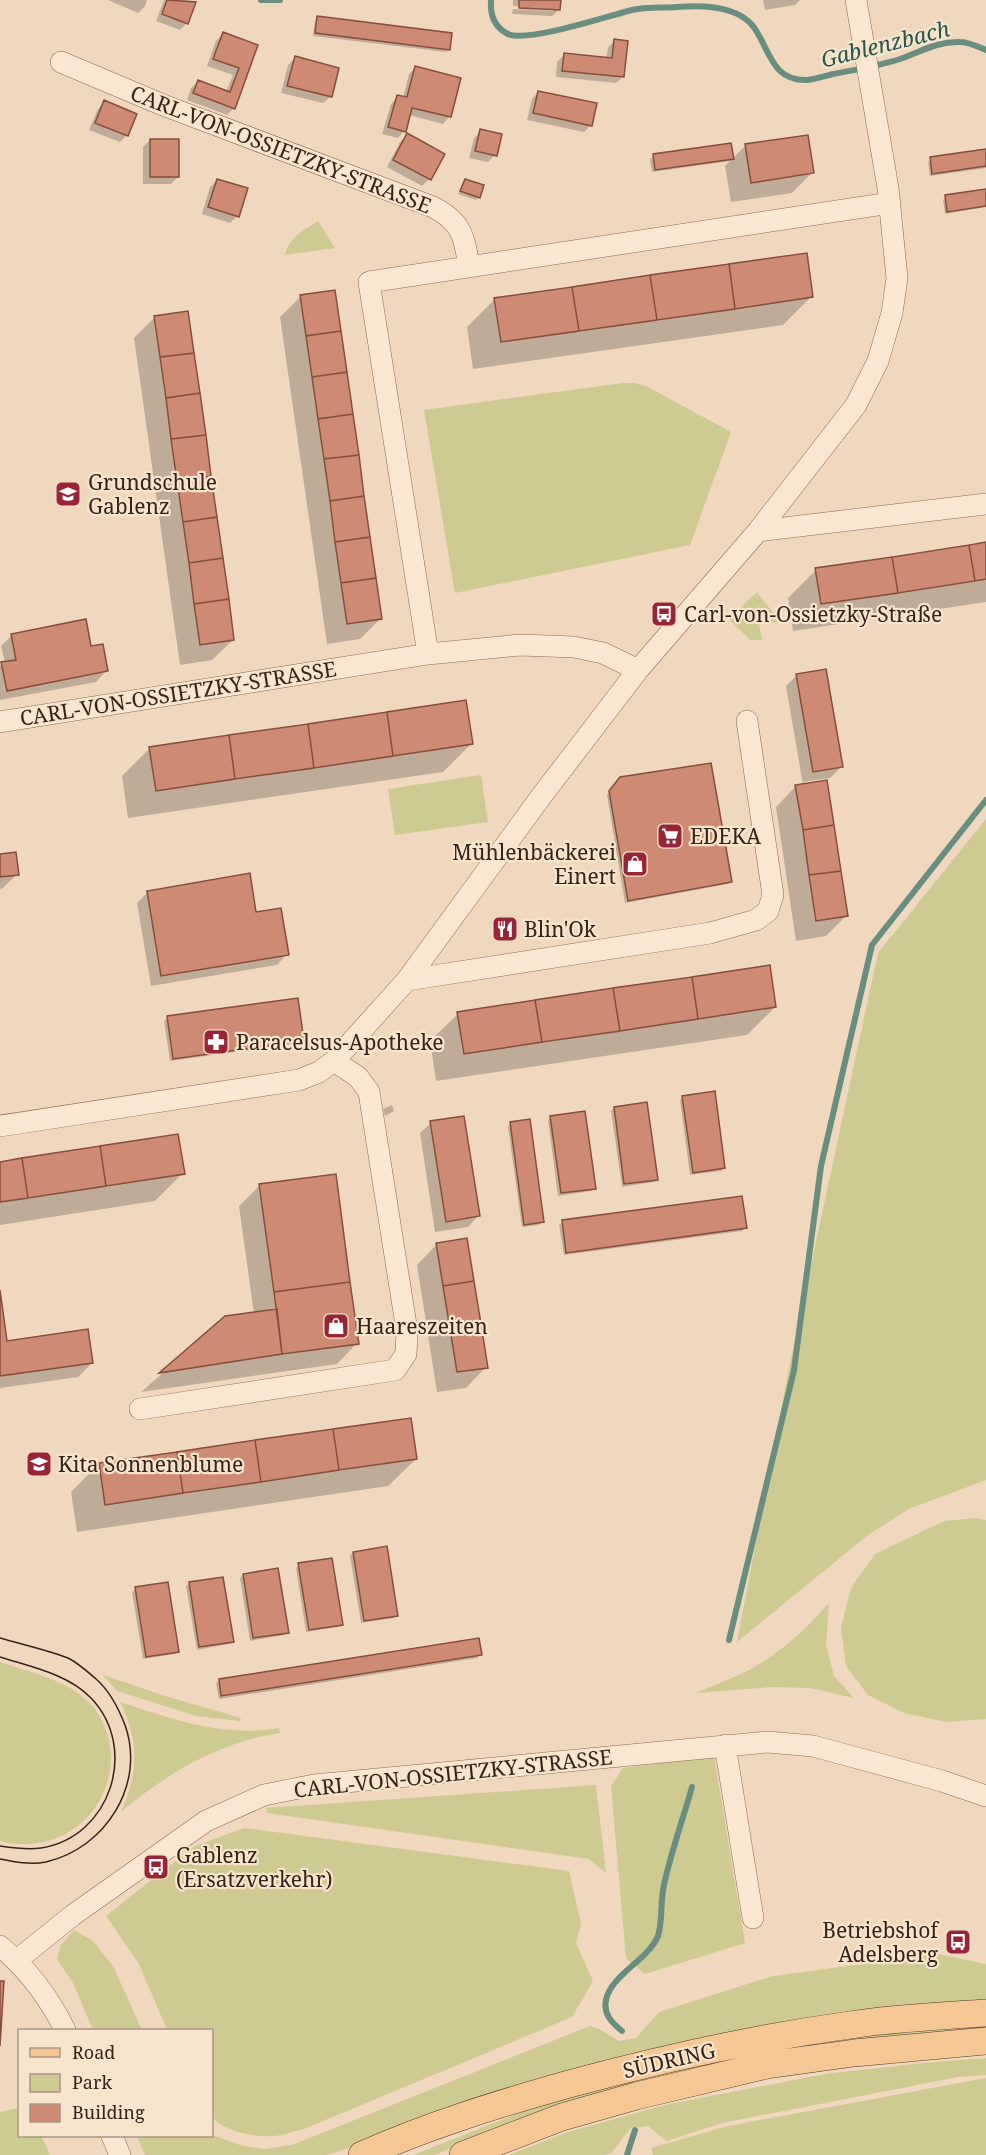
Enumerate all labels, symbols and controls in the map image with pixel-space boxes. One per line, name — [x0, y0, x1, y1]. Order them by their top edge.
water label: Gablenzbach — [817, 13, 953, 73]
street label: CARL-VON-OSSIETZKY-STRASSE — [127, 79, 435, 219]
place label: Grundschule Gablenz — [88, 468, 217, 520]
school or university icon: Grundschule Gablenz — [53, 479, 83, 509]
bus stop icon: Carl-von-Ossietzky-Straße — [649, 599, 679, 629]
place label: Carl-von-Ossietzky-Straße — [684, 600, 942, 628]
street label: CARL-VON-OSSIETZKY-STRASSE — [18, 654, 338, 732]
supermarket icon: EDEKA — [655, 821, 685, 851]
place label: EDEKA — [690, 822, 761, 850]
place label: Mühlenbäckerei Einert — [452, 838, 616, 890]
shop icon: Mühlenbäckerei Einert — [620, 849, 650, 879]
restaurant icon: Blin'Ok — [490, 914, 520, 944]
place label: Blin'Ok — [524, 915, 597, 943]
pharmacy icon: Paracelsus-Apotheke — [201, 1027, 231, 1057]
place label: Paracelsus-Apotheke — [236, 1028, 444, 1056]
shop icon: Haareszeiten — [321, 1311, 351, 1341]
place label: Haareszeiten — [356, 1312, 488, 1340]
school or university icon: Kita Sonnenblume — [24, 1449, 54, 1479]
place label: Kita Sonnenblume — [58, 1450, 243, 1478]
street label: CARL-VON-OSSIETZKY-STRASSE — [292, 1742, 614, 1804]
place label: Gablenz (Ersatzverkehr) — [176, 1841, 333, 1893]
bus stop icon: Gablenz (Ersatzverkehr) — [141, 1852, 171, 1882]
place label: Betriebshof Adelsberg — [822, 1916, 940, 1968]
bus stop icon: Betriebshof Adelsberg — [943, 1927, 973, 1957]
legend — [18, 2029, 213, 2137]
street label: SÜDRING — [620, 2036, 718, 2084]
text: Road — [72, 2040, 115, 2064]
text: Park — [72, 2070, 112, 2094]
text: Building — [72, 2100, 145, 2124]

